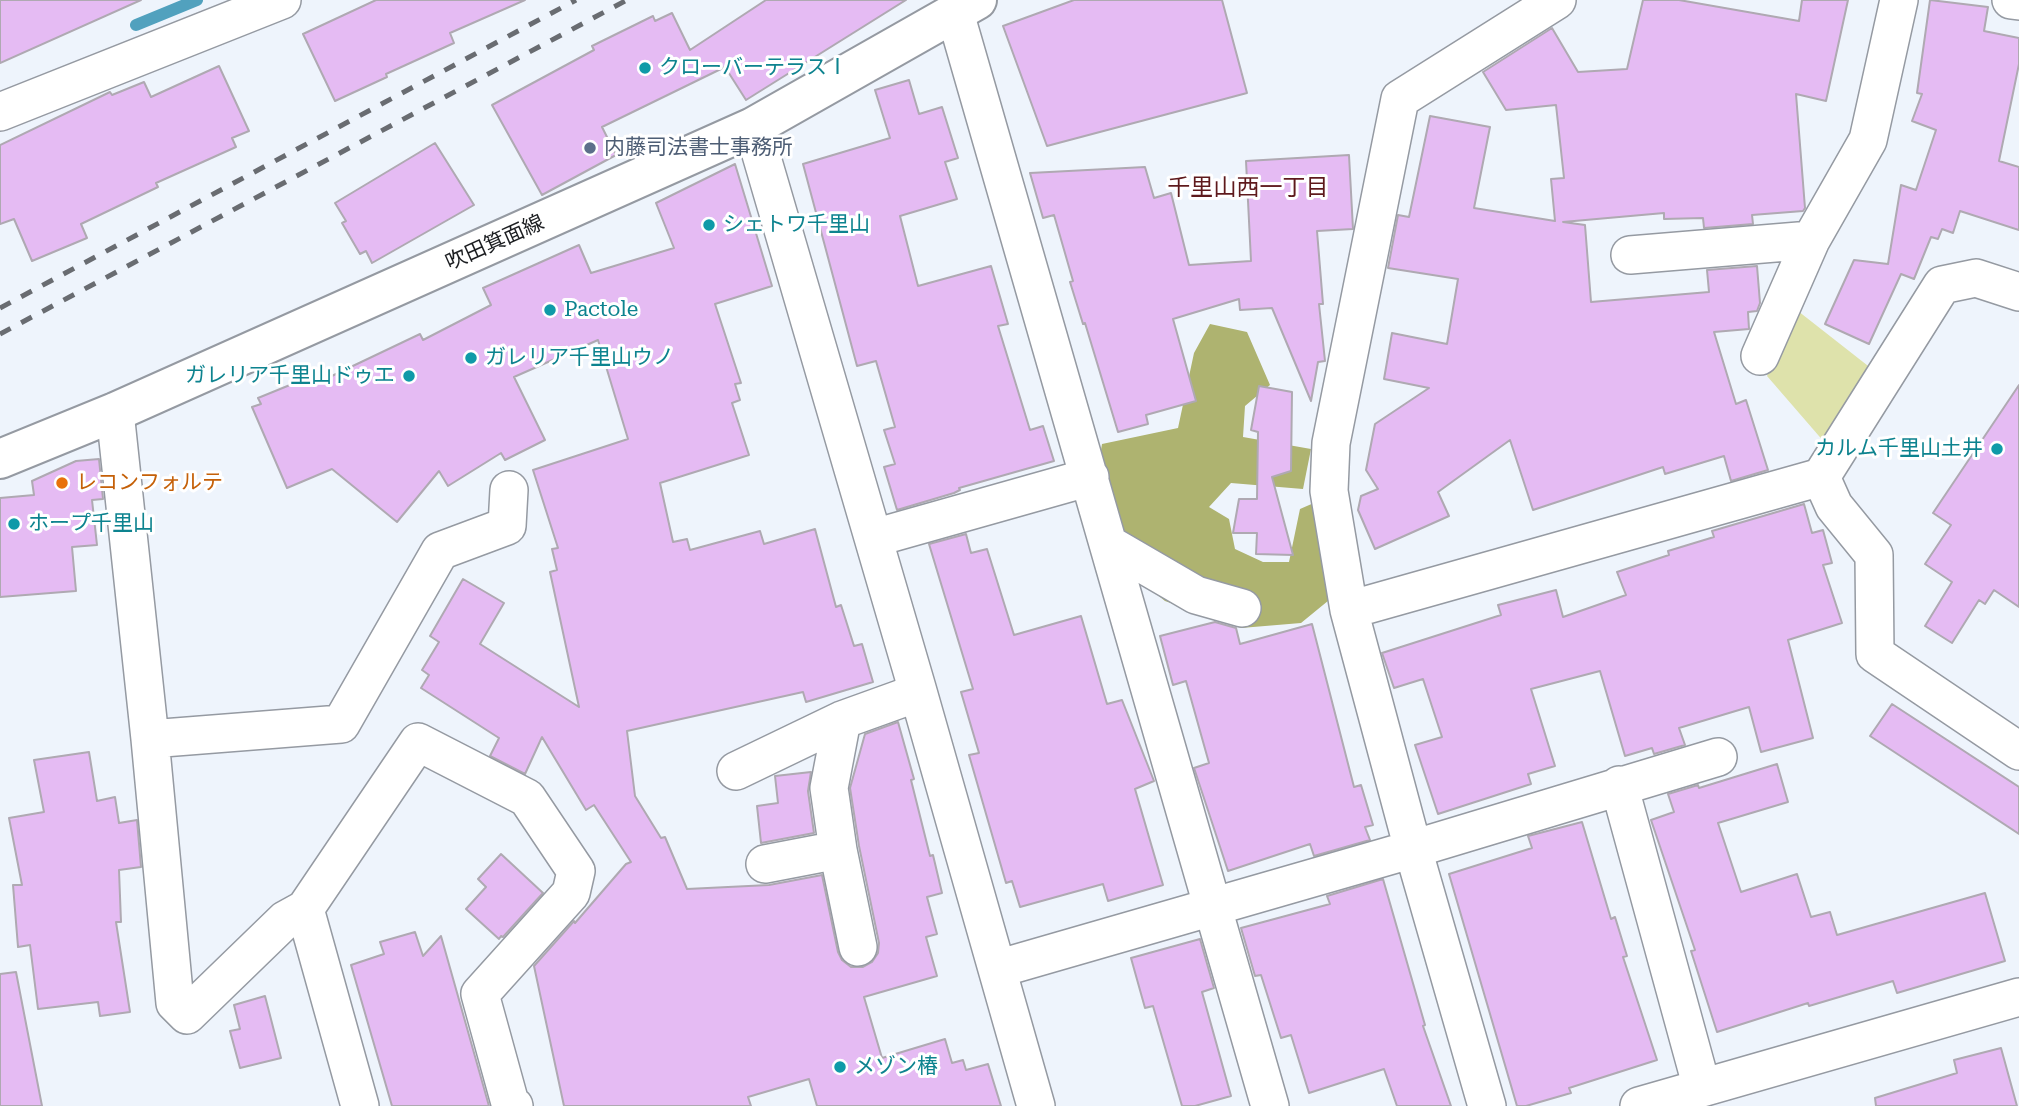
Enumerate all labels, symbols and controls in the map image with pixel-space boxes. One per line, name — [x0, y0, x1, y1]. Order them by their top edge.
place label: クローバーテラスⅠ — [659, 55, 848, 81]
marker: クローバーテラスⅠ — [637, 60, 653, 76]
place label: 内藤司法書士事務所 — [604, 135, 793, 161]
marker: 内藤司法書士事務所 — [582, 140, 598, 156]
district label: 千里山西一丁目 — [1168, 174, 1328, 202]
street label: 吹田箕面線 — [442, 210, 548, 276]
place label: シェトワ千里山 — [723, 212, 870, 238]
marker: シェトワ千里山 — [701, 217, 717, 233]
place label: Pactole — [564, 297, 638, 323]
marker: Pactole — [542, 302, 558, 318]
place label: ガレリア千里山ウノ — [485, 345, 674, 371]
marker: ガレリア千里山ウノ — [463, 350, 479, 366]
place label: ガレリア千里山ドゥエ — [185, 363, 395, 389]
marker: ガレリア千里山ドゥエ — [401, 368, 417, 384]
place label: カルム千里山土井 — [1815, 436, 1983, 462]
marker: カルム千里山土井 — [1989, 441, 2005, 457]
place label: レコンフォルテ — [76, 470, 223, 496]
marker: レコンフォルテ — [54, 475, 70, 491]
place label: ホープ千里山 — [28, 511, 154, 537]
marker: ホープ千里山 — [6, 516, 22, 532]
place label: メゾン椿 — [854, 1054, 938, 1080]
marker: メゾン椿 — [832, 1059, 848, 1075]

